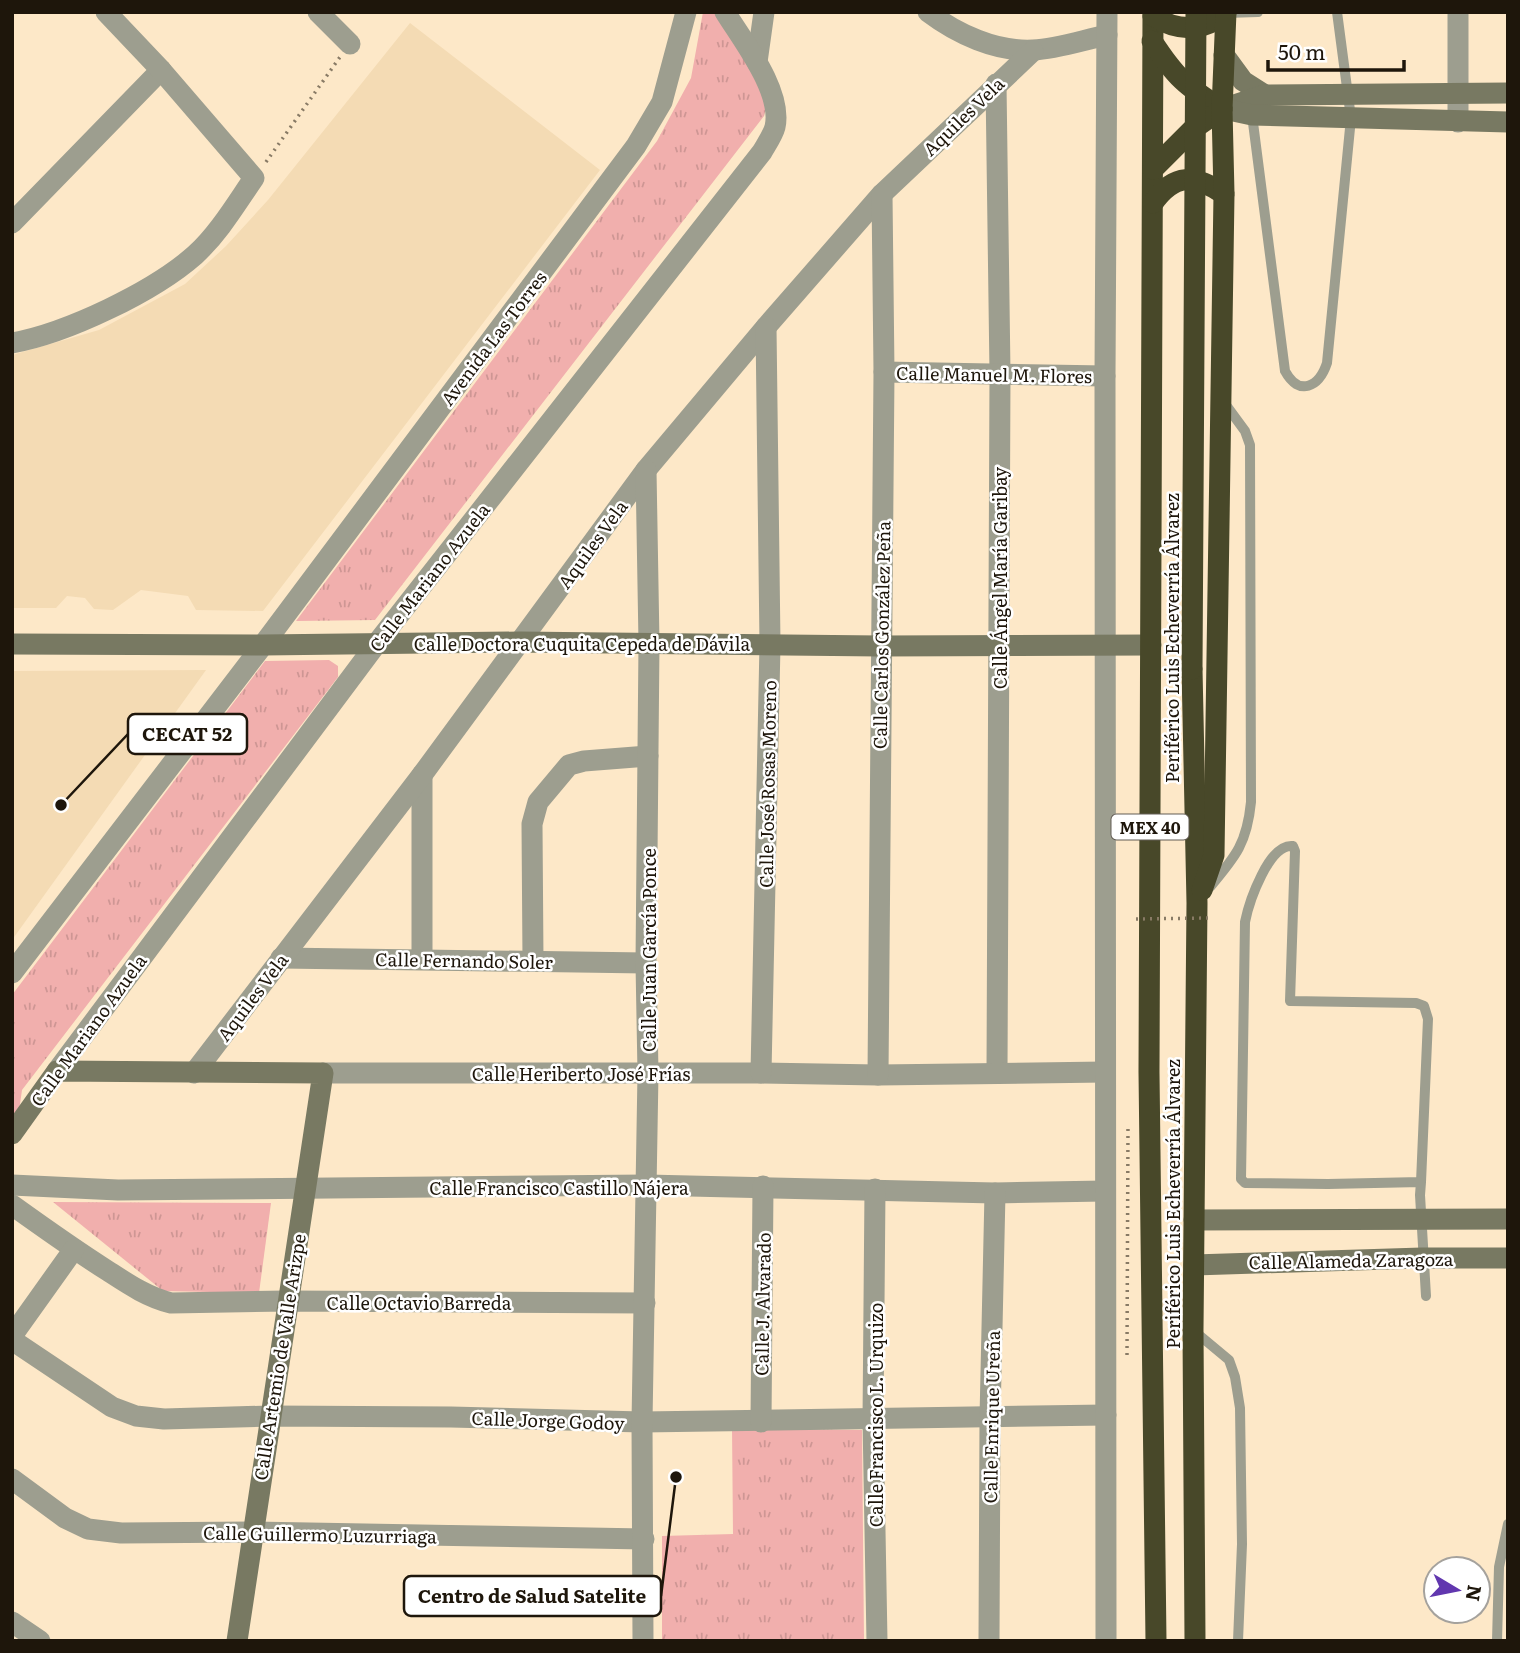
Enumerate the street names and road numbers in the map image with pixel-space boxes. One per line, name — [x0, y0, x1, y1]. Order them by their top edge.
street label: Aquiles Vela — [916, 70, 1010, 162]
street label: Avenida Las Torres — [433, 265, 553, 411]
street label: Calle Manuel M. Flores — [896, 359, 1092, 389]
street label: Calle Ángel María Garibay — [986, 466, 1013, 689]
street label: Periférico Luis Echeverría Álvarez — [1158, 493, 1185, 783]
street label: Aquiles Vela — [550, 494, 634, 594]
street label: Calle Mariano Azuela — [362, 497, 496, 657]
street label: Calle Carlos González Peña — [866, 520, 896, 749]
street label: Calle Doctora Cuquita Cepeda de Dávila — [414, 630, 751, 657]
street label: Calle José Rosas Moreno — [752, 680, 782, 888]
road number: MEX 40 — [1112, 814, 1188, 840]
street label: Calle Juan García Ponce — [635, 848, 662, 1052]
street label: Calle Fernando Soler — [375, 945, 554, 975]
street label: Aquiles Vela — [210, 947, 294, 1047]
street label: Calle Mariano Azuela — [23, 948, 153, 1112]
street label: Periférico Luis Echeverría Álvarez — [1159, 1059, 1186, 1349]
street label: Calle Heriberto José Frías — [472, 1060, 690, 1087]
street label: Calle Francisco Castillo Nájera — [429, 1174, 689, 1201]
street label: Calle Artemio de Valle Arizpe — [246, 1232, 312, 1482]
street label: Calle J. Alvarado — [747, 1232, 777, 1376]
street label: Calle Alameda Zaragoza — [1248, 1245, 1454, 1275]
street label: Calle Octavio Barreda — [327, 1289, 512, 1316]
street label: Calle Francisco L. Urquizo — [862, 1303, 889, 1527]
street label: Calle Enrique Ureña — [976, 1330, 1006, 1504]
street label: Calle Jorge Godoy — [471, 1404, 626, 1436]
street label: Calle Guillermo Luzurriaga — [203, 1518, 437, 1550]

